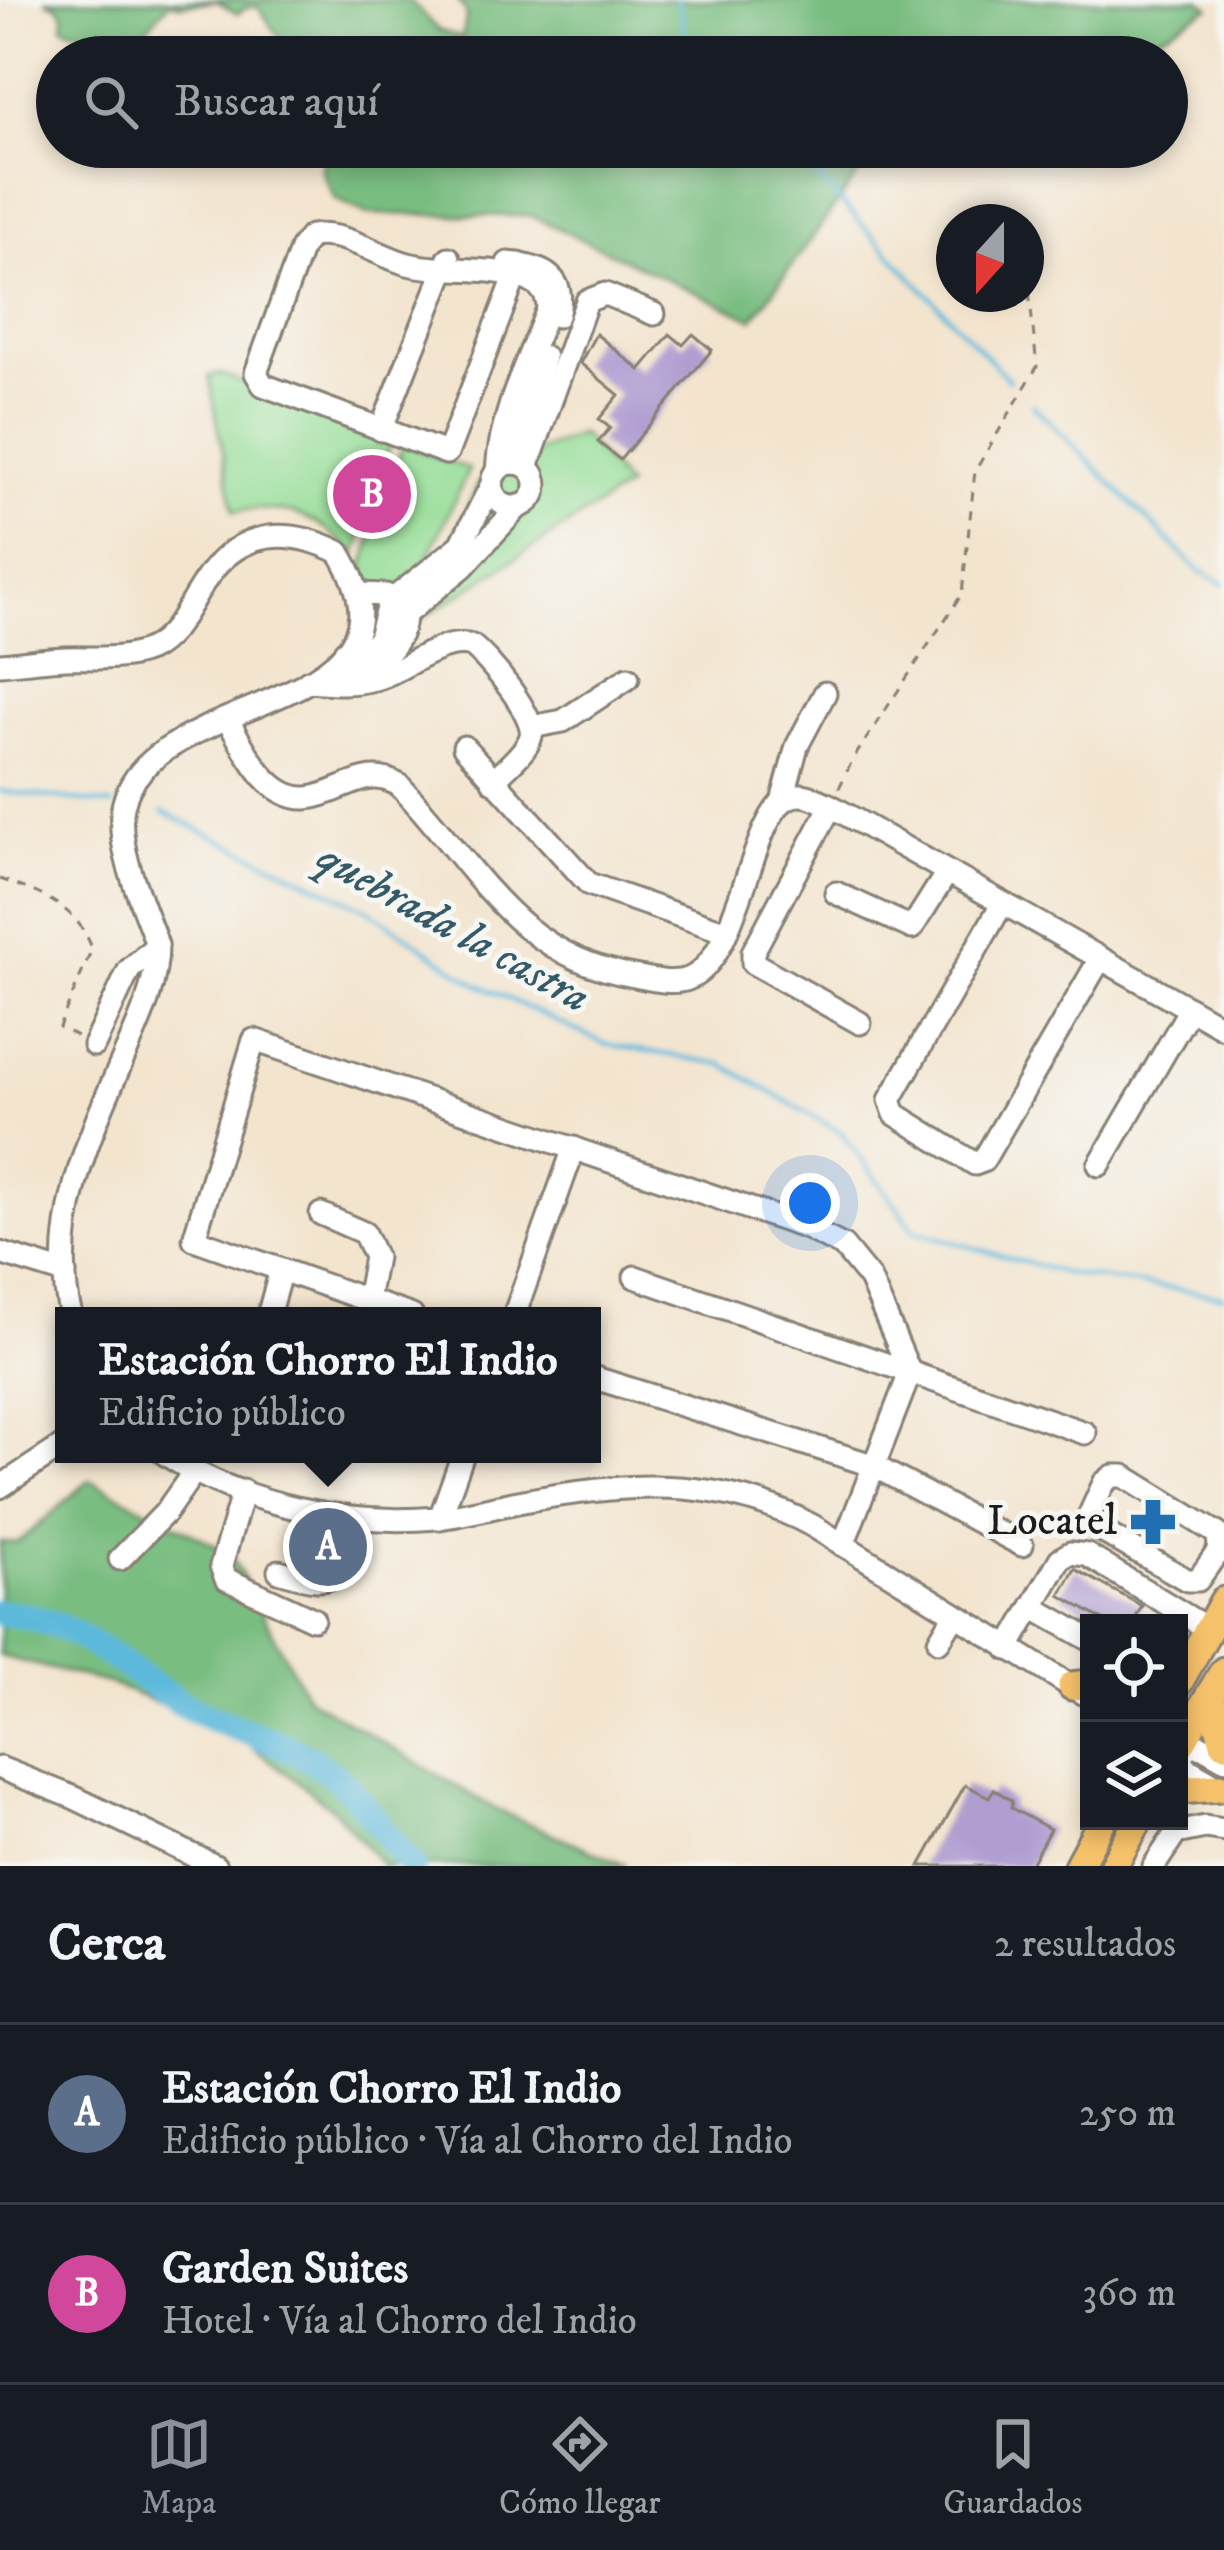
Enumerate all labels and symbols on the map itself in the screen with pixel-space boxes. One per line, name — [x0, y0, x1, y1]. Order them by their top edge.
north arrow — [936, 204, 1044, 312]
pin: B — [333, 449, 411, 539]
water label: quebrada la castra — [306, 829, 599, 1026]
your location — [780, 1173, 840, 1233]
place label: Locatel — [987, 1496, 1117, 1548]
pharmacy icon: Locatel — [1128, 1497, 1178, 1547]
pin: A — [289, 1502, 367, 1592]

